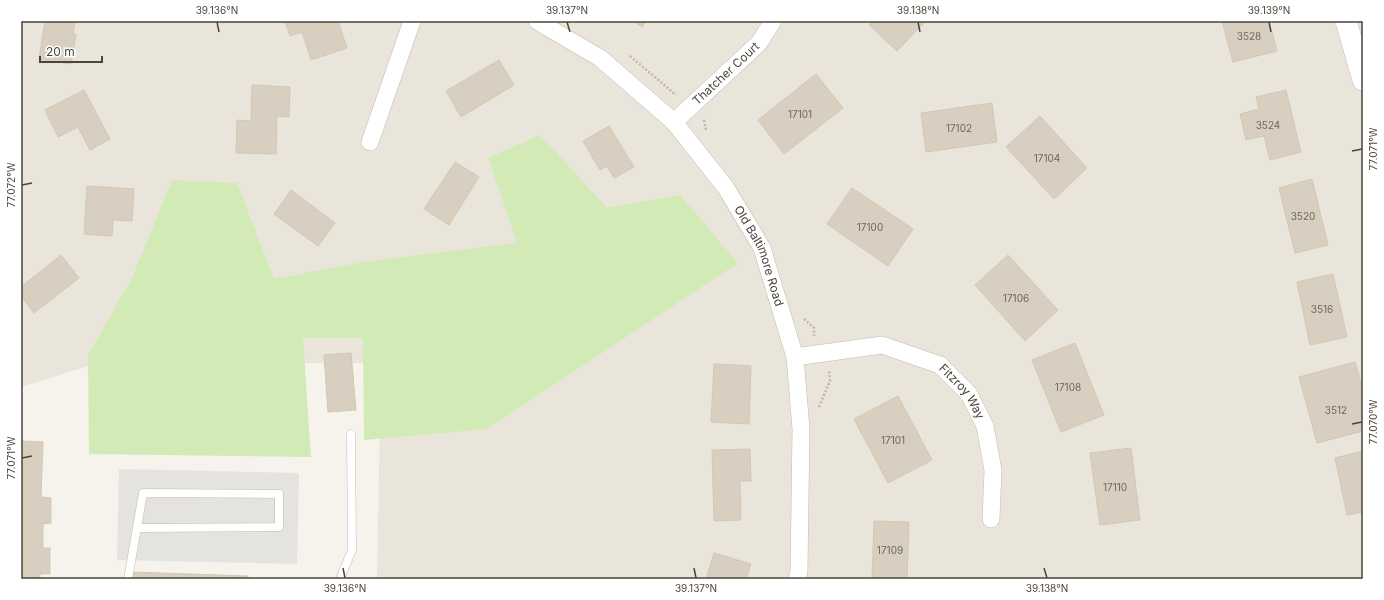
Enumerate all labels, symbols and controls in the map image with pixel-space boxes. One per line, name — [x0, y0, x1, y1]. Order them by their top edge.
text: 39.136°N — [196, 4, 238, 16]
text: 39.137°N — [546, 4, 588, 16]
text: 39.138°N — [897, 4, 939, 16]
text: 39.139°N — [1248, 4, 1290, 16]
house number: 3528 — [1237, 30, 1261, 42]
scale bar — [40, 38, 102, 64]
street label: Thatcher Court — [689, 38, 762, 108]
text: 20 m — [46, 44, 75, 59]
house number: 17101 — [788, 108, 812, 120]
house number: 3524 — [1256, 119, 1280, 131]
house number: 17102 — [946, 122, 972, 134]
text: 77.071°W — [1367, 127, 1379, 171]
house number: 17104 — [1034, 152, 1060, 164]
text: 77.072°W — [5, 162, 17, 208]
street label: Old Baltimore Road — [731, 202, 787, 308]
house number: 3520 — [1291, 210, 1315, 222]
house number: 17100 — [857, 221, 883, 233]
house number: 17106 — [1003, 292, 1029, 304]
house number: 3516 — [1311, 303, 1333, 315]
street label: Fitzroy Way — [936, 360, 988, 422]
house number: 17108 — [1055, 381, 1081, 393]
text: 77.070°W — [1367, 399, 1379, 445]
house number: 3512 — [1325, 404, 1347, 416]
house number: 17101 — [881, 434, 905, 446]
text: 77.071°W — [5, 436, 17, 480]
house number: 17110 — [1103, 481, 1127, 493]
house number: 17109 — [877, 544, 903, 556]
text: 39.136°N — [324, 582, 366, 594]
text: 39.137°N — [675, 582, 717, 594]
text: 39.138°N — [1026, 582, 1068, 594]

